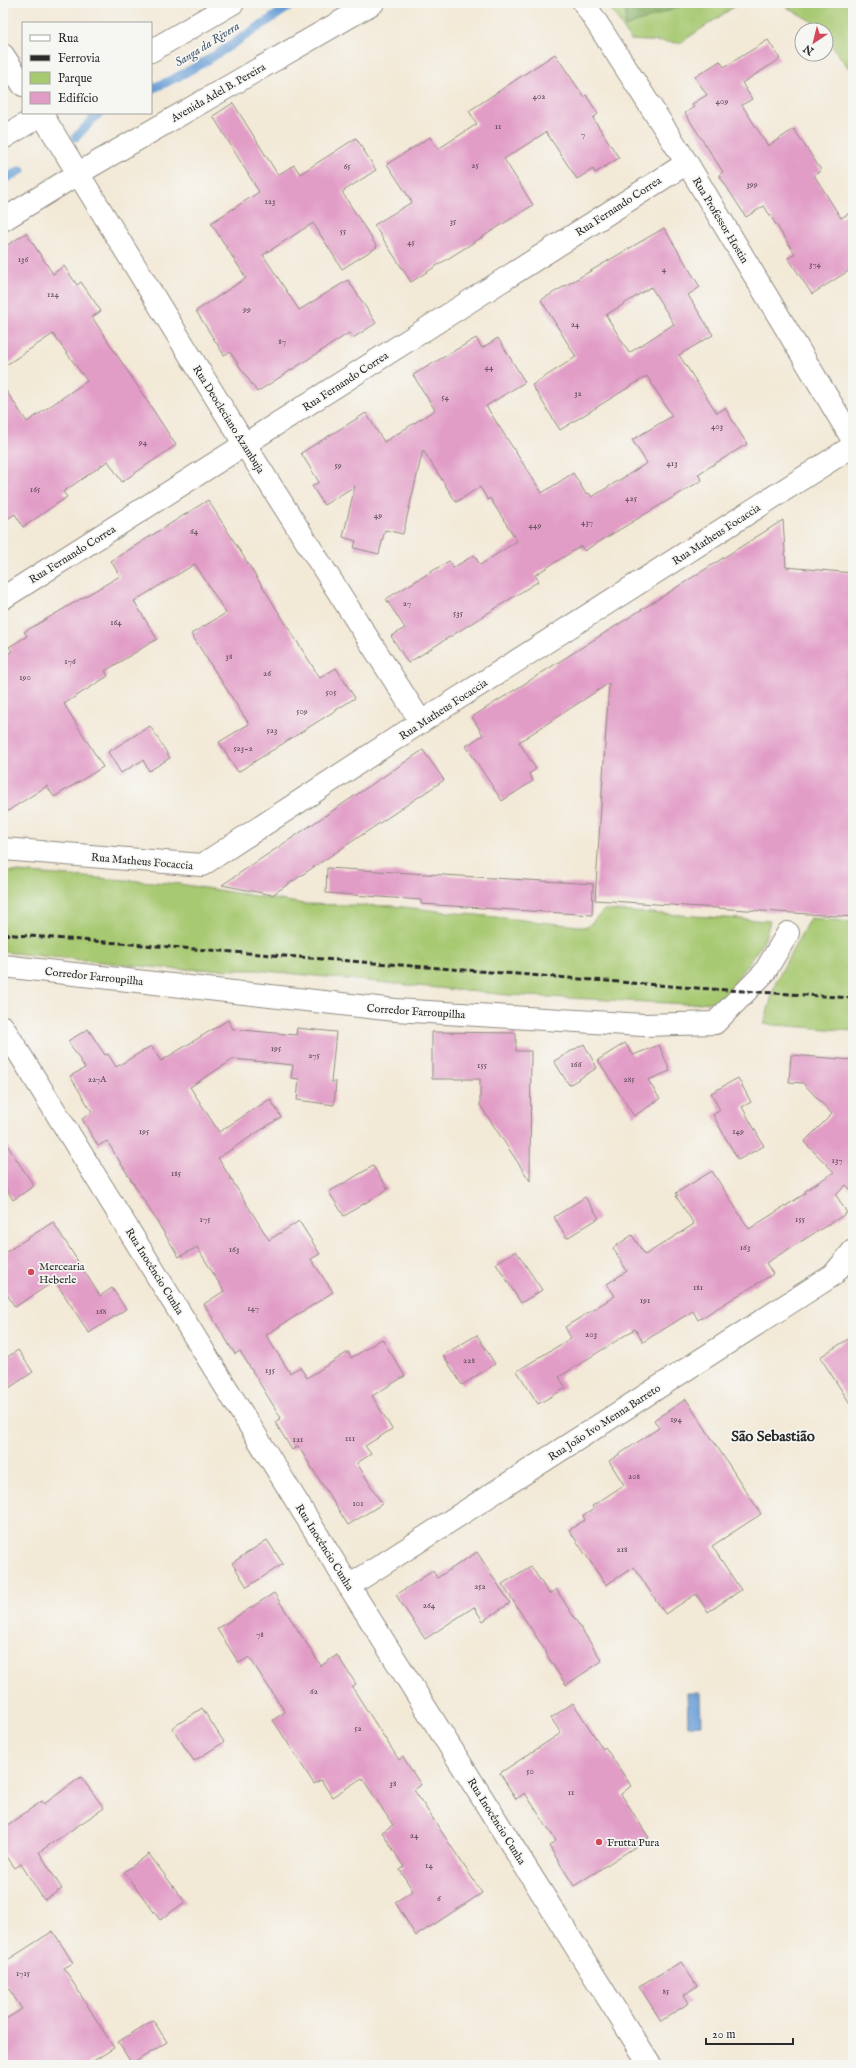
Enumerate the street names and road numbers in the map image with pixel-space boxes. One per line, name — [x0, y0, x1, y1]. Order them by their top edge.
street label: Avenida Adel B. Pereira — [168, 60, 268, 126]
street label: Rua Fernando Correa — [573, 174, 664, 240]
street label: Rua Professor Hostin — [689, 175, 751, 266]
street label: Rua Fernando Correa — [300, 349, 391, 415]
street label: Rua Deocleciano Azambuja — [189, 363, 267, 476]
street label: Rua Matheus Focaccia — [670, 501, 763, 569]
street label: Rua Fernando Correa — [27, 522, 119, 587]
street label: Rua Matheus Focaccia — [397, 676, 490, 744]
street label: Rua Matheus Focaccia — [90, 851, 194, 873]
street label: Corredor Farroupilha — [44, 965, 144, 989]
street label: Corredor Farroupilha — [366, 1002, 466, 1022]
street label: Rua Inocêncio Cunha — [122, 1226, 187, 1318]
street label: Rua João Ivo Menna Barreto — [546, 1381, 663, 1464]
street label: Rua Inocêncio Cunha — [292, 1502, 357, 1594]
street label: Rua Inocêncio Cunha — [464, 1776, 529, 1868]

